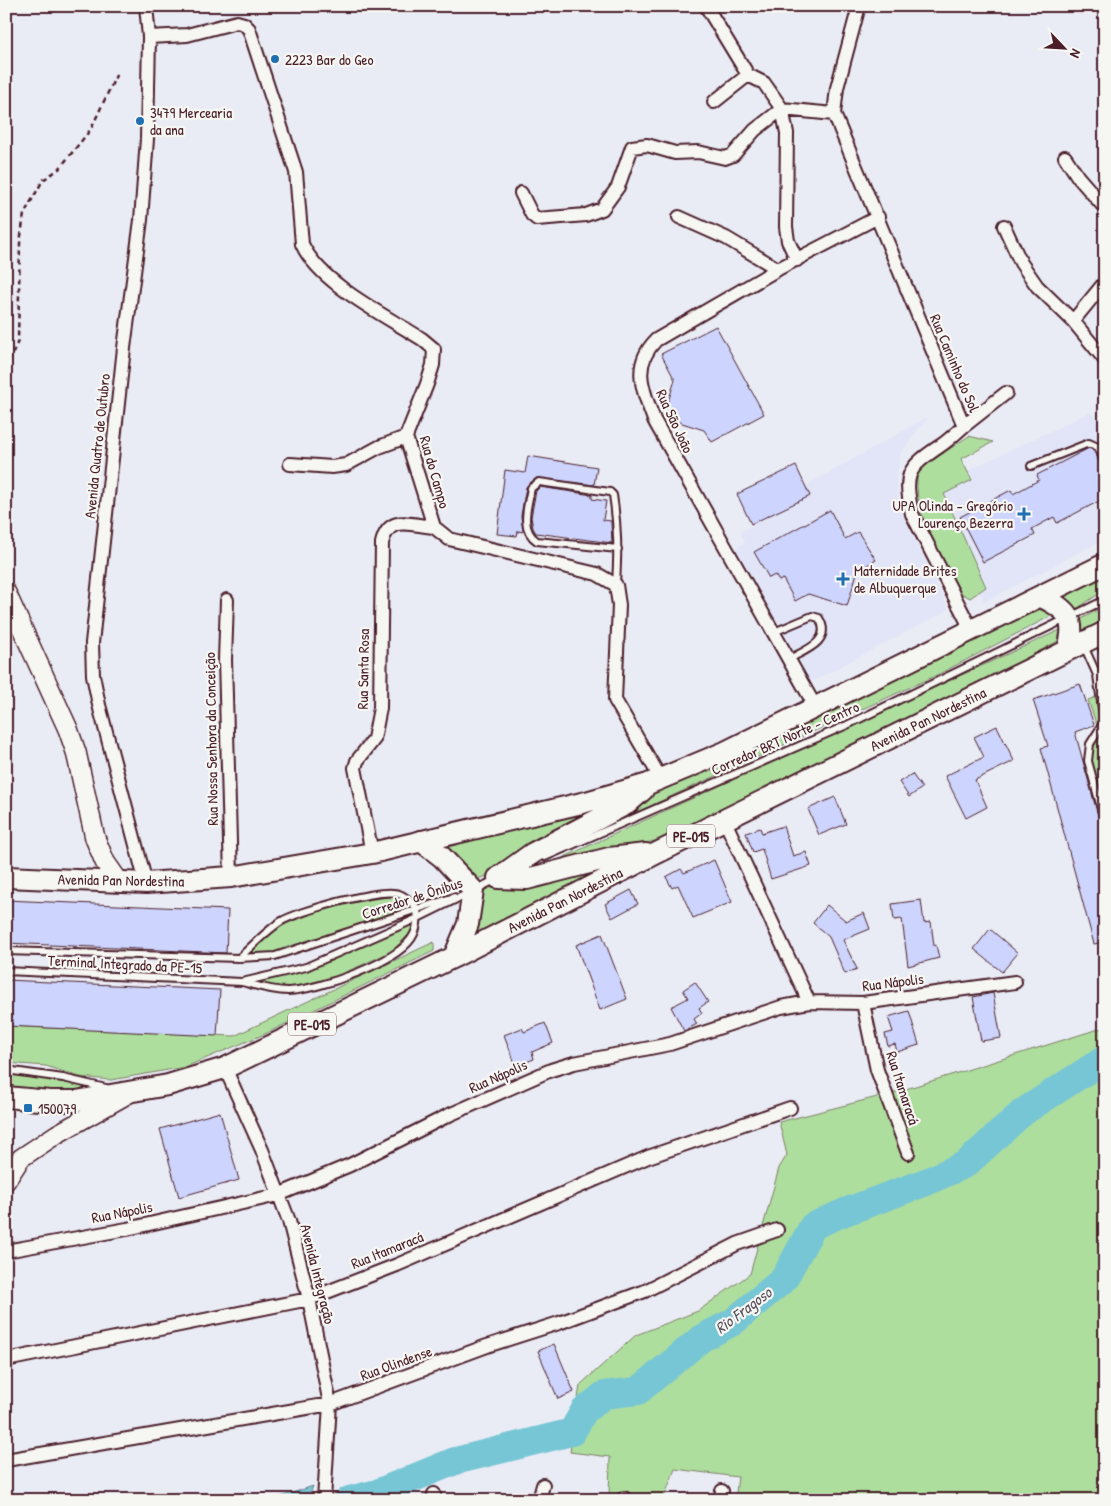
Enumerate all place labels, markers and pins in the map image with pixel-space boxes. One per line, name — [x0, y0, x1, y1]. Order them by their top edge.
place label: 2223 Bar do Geo — [285, 49, 374, 70]
marker: 2223 Bar do Geo — [269, 53, 281, 65]
place label: 3479 Mercearia da ana — [150, 102, 232, 140]
marker: 3479 Mercearia da ana — [134, 115, 146, 127]
place label: UPA Olinda – Gregório Lourenço Bezerra — [893, 495, 1013, 533]
marker: UPA Olinda – Gregório Lourenço Bezerra — [1017, 507, 1031, 521]
place label: Maternidade Brites de Albuquerque — [854, 560, 957, 598]
marker: Maternidade Brites de Albuquerque — [836, 572, 850, 586]
place label: 150079 — [38, 1098, 77, 1119]
marker: 150079 — [22, 1102, 34, 1114]

